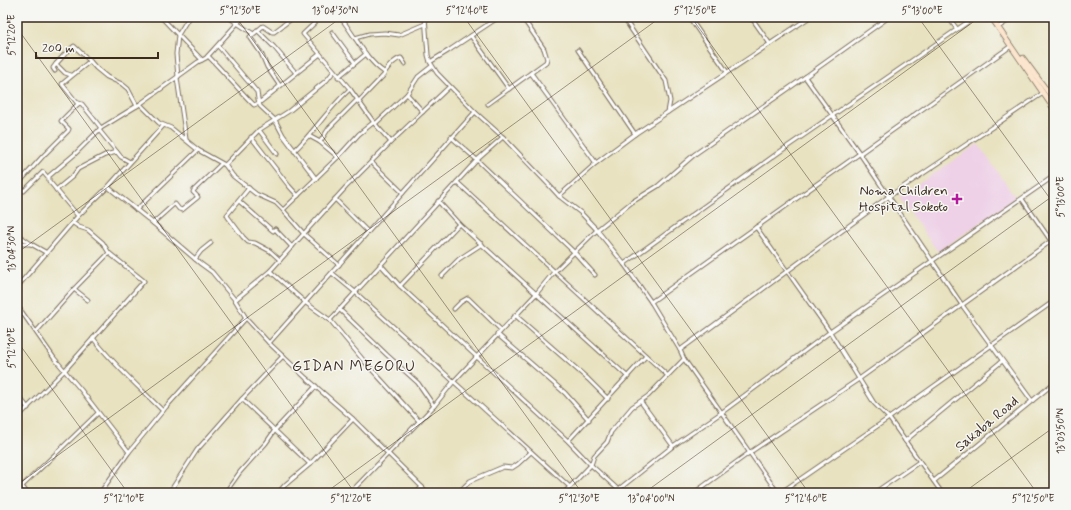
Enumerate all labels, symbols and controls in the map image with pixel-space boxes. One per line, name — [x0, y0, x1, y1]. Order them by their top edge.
text: 5°12'30"E — [220, 4, 261, 18]
text: 13°04'30"N — [312, 4, 359, 18]
text: 5°12'40"E — [446, 4, 488, 18]
text: 5°12'50"E — [674, 4, 716, 18]
text: 5°13'00"E — [902, 4, 943, 18]
text: 5°12'20"E — [5, 14, 19, 56]
scale bar — [36, 34, 158, 60]
text: 200 m — [42, 41, 75, 57]
text: 5°13'00"E — [1054, 176, 1068, 218]
place label: Noma Children Hospital Sokoto — [859, 182, 948, 216]
marker: Noma Children Hospital Sokoto — [951, 193, 963, 205]
text: 13°04'30"N — [5, 225, 19, 272]
text: 5°12'10"E — [5, 327, 19, 368]
district label: GIDAN MEGORU — [292, 357, 416, 377]
street label: Sakaba Road — [952, 392, 1022, 456]
text: 13°03'50"N — [1054, 408, 1068, 454]
text: 5°12'10"E — [104, 492, 145, 506]
text: 5°12'20"E — [330, 492, 372, 506]
text: 5°12'30"E — [559, 492, 600, 506]
text: 13°04'00"N — [627, 492, 675, 506]
text: 5°12'40"E — [785, 492, 827, 506]
text: 5°12'50"E — [1012, 492, 1054, 506]

